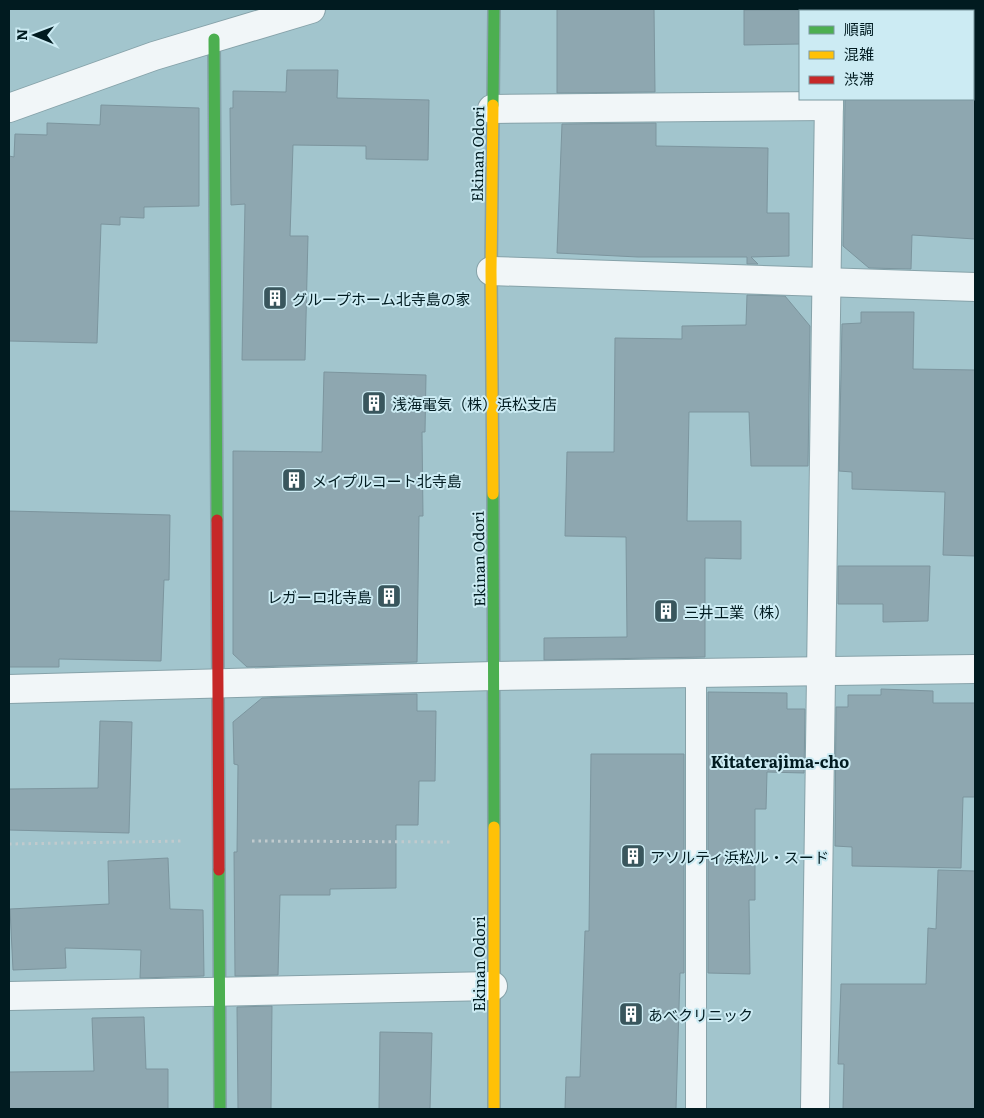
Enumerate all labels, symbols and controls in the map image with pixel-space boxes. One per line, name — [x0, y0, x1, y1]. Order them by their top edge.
north arrow — [10, 10, 60, 60]
legend — [799, 10, 974, 100]
text: 順調 — [844, 17, 874, 40]
text: N — [11, 28, 31, 41]
text: 混雑 — [844, 42, 874, 65]
text: 渋滞 — [844, 67, 874, 90]
street label: Ekinan Odori — [465, 106, 489, 202]
building icon: グループホーム北寺島の家 — [262, 285, 288, 311]
place label: グループホーム北寺島の家 — [292, 287, 471, 310]
building icon: 浅海電気（株）浜松支店 — [361, 390, 387, 416]
place label: 浅海電気（株）浜松支店 — [392, 392, 557, 415]
building icon: メイプルコート北寺島 — [281, 467, 307, 493]
place label: メイプルコート北寺島 — [312, 469, 462, 492]
street label: Ekinan Odori — [466, 511, 490, 607]
building icon: レガーロ北寺島 — [376, 583, 402, 609]
place label: レガーロ北寺島 — [267, 585, 372, 608]
building icon: 三井工業（株） — [653, 598, 679, 624]
place label: 三井工業（株） — [684, 600, 789, 623]
district label: Kitaterajima-cho — [711, 749, 849, 773]
building icon: アソルティ浜松ル・スード — [620, 843, 646, 869]
place label: アソルティ浜松ル・スード — [650, 845, 829, 868]
street label: Ekinan Odori — [467, 916, 490, 1012]
building icon: あべクリニック — [618, 1001, 644, 1027]
place label: あべクリニック — [648, 1003, 753, 1026]

